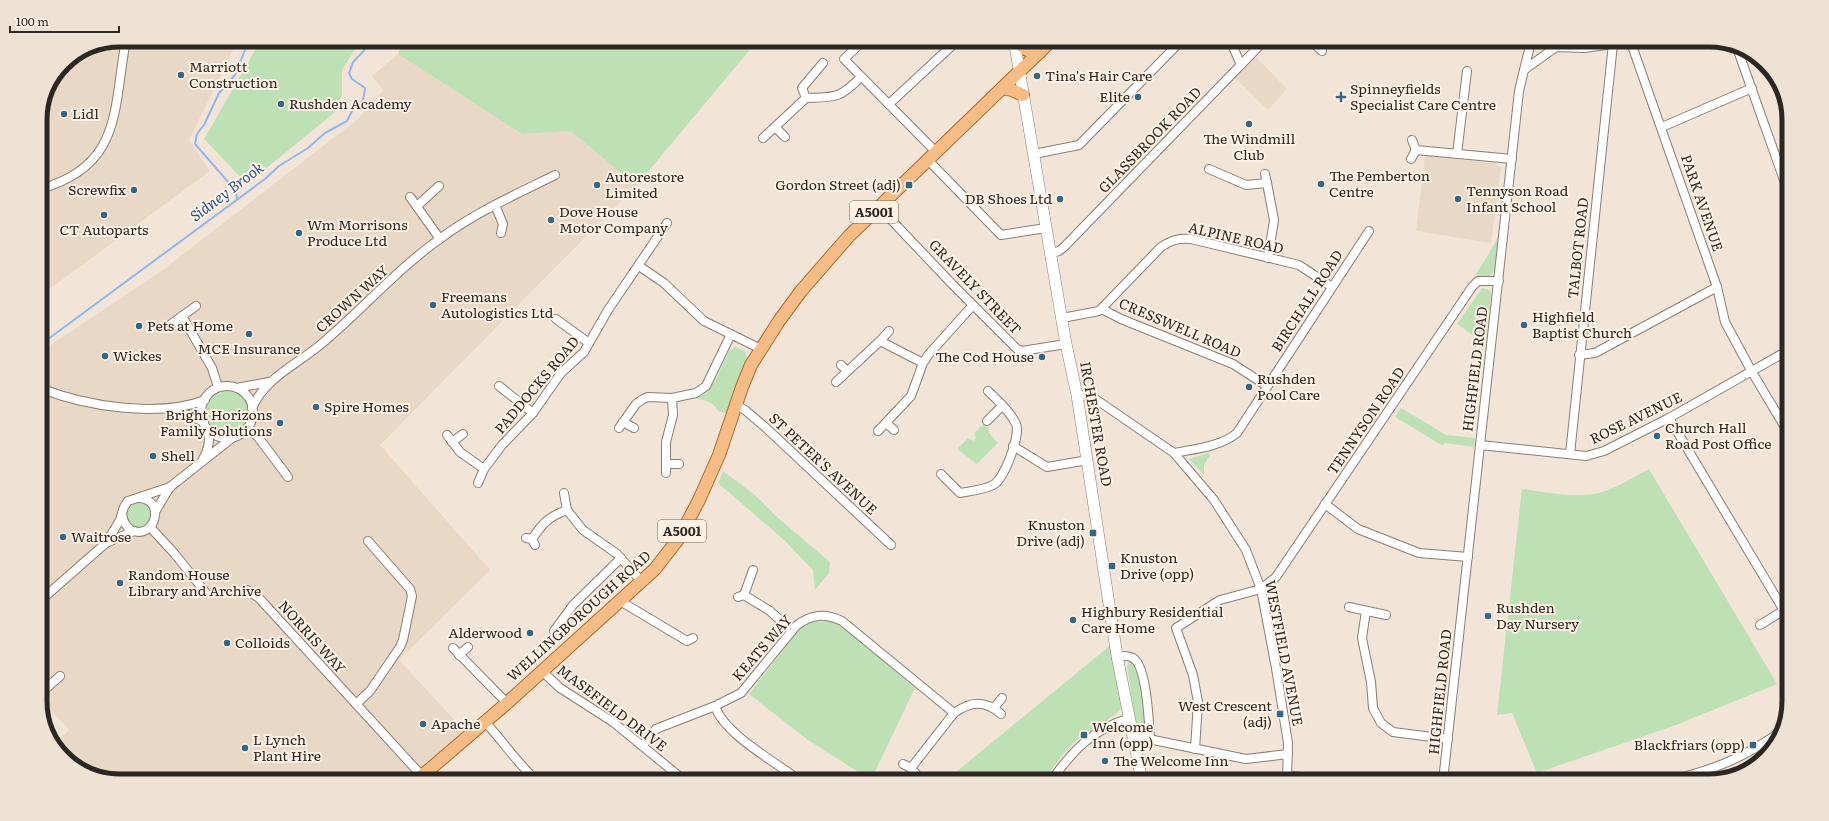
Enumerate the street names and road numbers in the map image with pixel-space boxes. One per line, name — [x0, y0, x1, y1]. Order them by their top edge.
street label: GLASSBROOK ROAD — [1093, 82, 1206, 197]
street label: PARK AVENUE — [1677, 152, 1729, 254]
street label: TALBOT ROAD — [1562, 196, 1592, 299]
road number: A5001 — [850, 201, 898, 223]
street label: ALPINE ROAD — [1187, 216, 1286, 258]
street label: GRAVELY STREET — [925, 234, 1026, 338]
street label: BIRCHALL ROAD — [1266, 245, 1347, 355]
street label: CROWN WAY — [310, 260, 392, 337]
street label: CRESSWELL ROAD — [1116, 292, 1245, 362]
street label: HIGHFIELD ROAD — [1456, 305, 1492, 433]
street label: PADDOCKS ROAD — [489, 331, 583, 438]
street label: IRCHESTER ROAD — [1076, 360, 1118, 488]
street label: TENNYSON ROAD — [1322, 362, 1409, 478]
street label: ROSE AVENUE — [1586, 386, 1685, 448]
street label: ST PETER'S AVENUE — [765, 408, 882, 519]
road number: A5001 — [658, 520, 706, 542]
street label: WELLINGBOROUGH ROAD — [502, 545, 655, 685]
street label: WESTFIELD AVENUE — [1261, 578, 1309, 728]
street label: NORRIS WAY — [275, 595, 351, 677]
street label: KEATS WAY — [727, 610, 796, 685]
street label: HIGHFIELD ROAD — [1422, 628, 1456, 756]
street label: MASEFIELD DRIVE — [553, 659, 672, 755]

